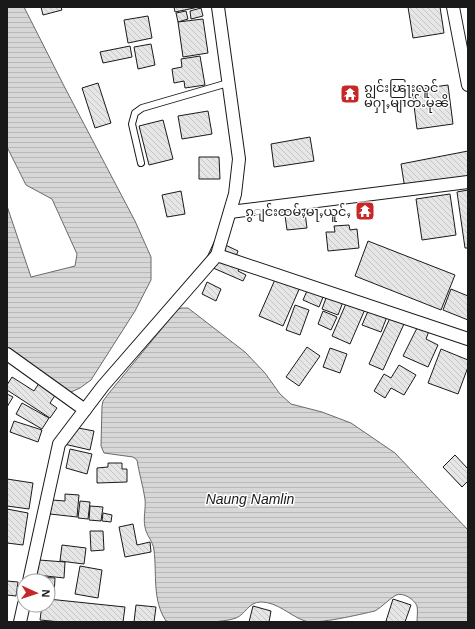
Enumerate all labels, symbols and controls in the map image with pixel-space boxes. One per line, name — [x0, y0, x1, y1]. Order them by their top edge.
place label: ၵျွင်းၽြႃးလူင် မႁႃႇမျၢတ်ႉမုၼိ — [364, 79, 449, 113]
temple icon: ၵျွင်းၽြႃးလူင် မႁႃႇမျၢတ်ႉမုၼိ — [339, 83, 361, 105]
temple icon: ၵွျင်းထမ်ႇမႃႇယူင်ႇ — [354, 200, 376, 222]
place label: ၵွျင်းထမ်ႇမႃႇယူင်ႇ — [245, 203, 351, 222]
water label: Naung Namlin — [206, 491, 295, 507]
north arrow — [16, 573, 56, 613]
text: N — [40, 589, 52, 598]

